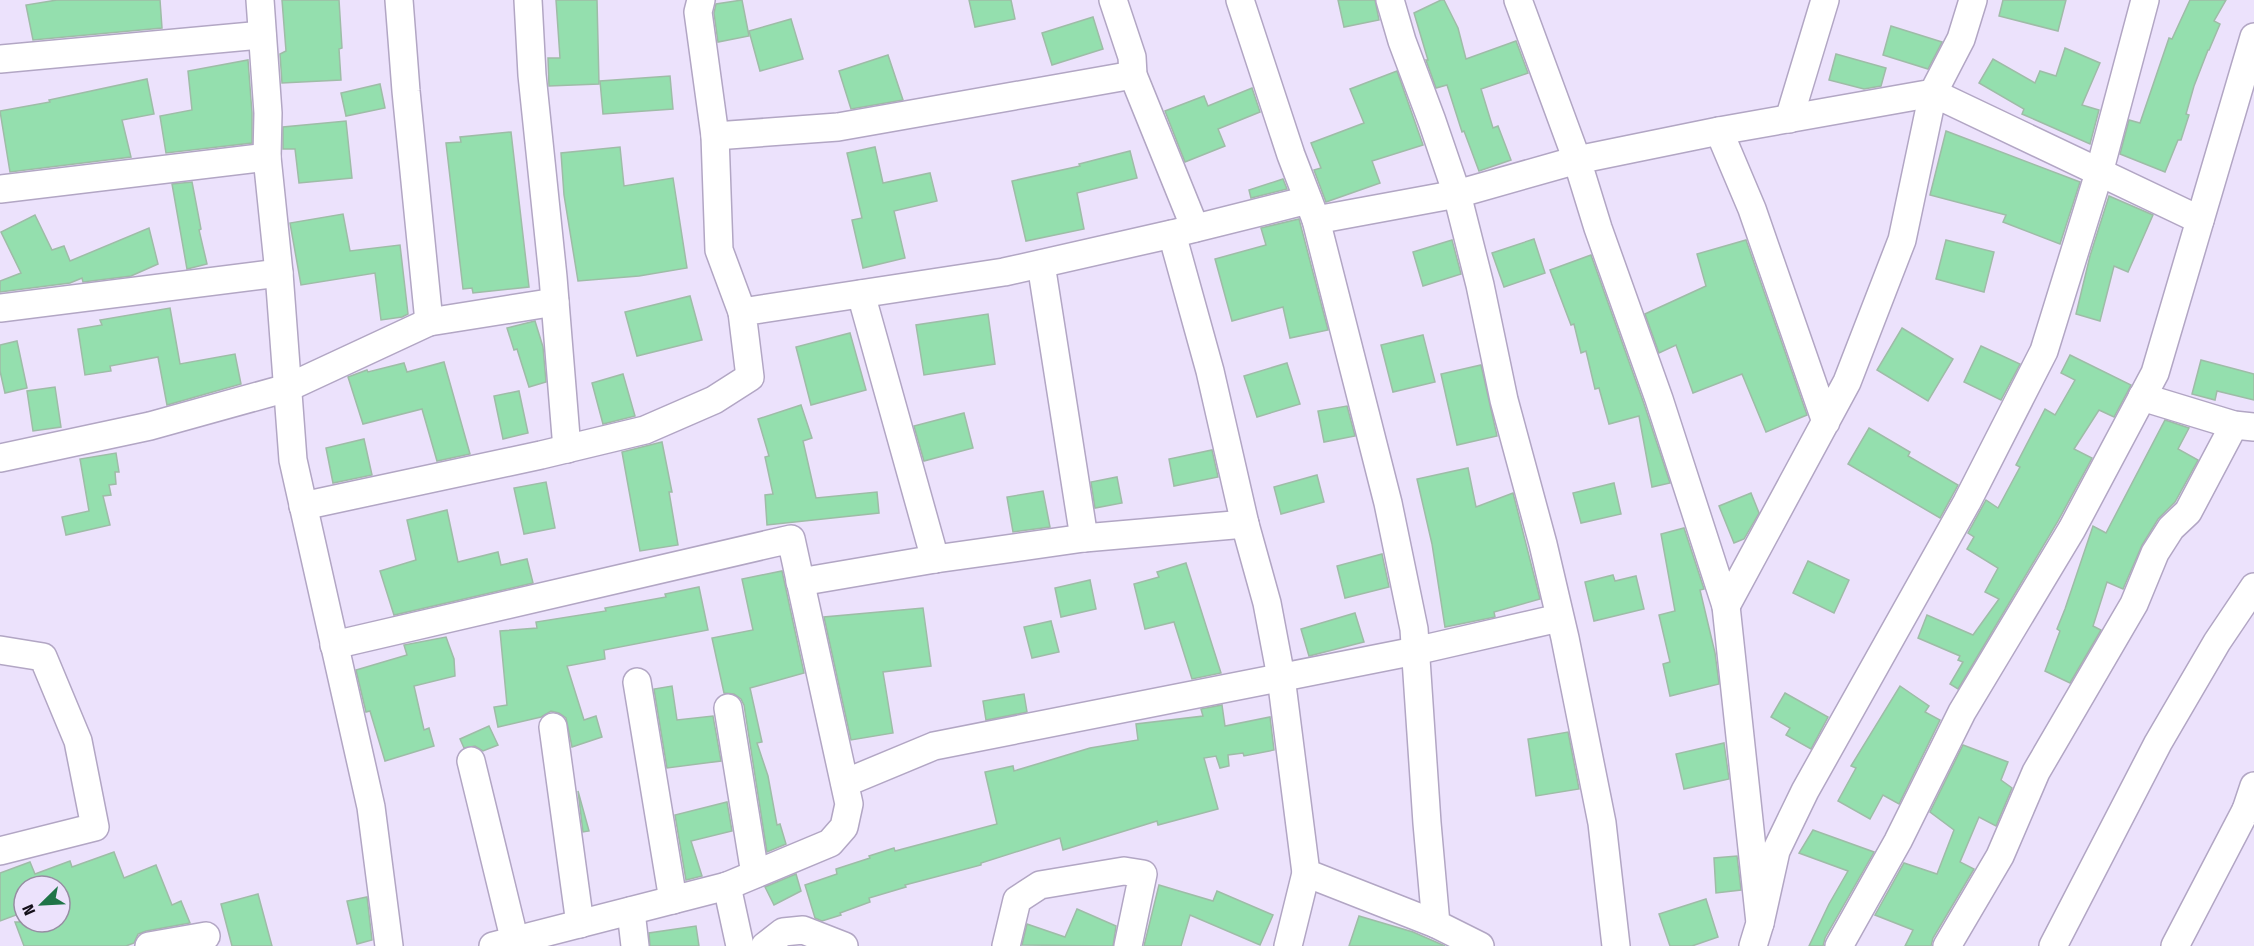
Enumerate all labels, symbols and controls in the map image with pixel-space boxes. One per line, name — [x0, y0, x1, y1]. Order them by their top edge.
north arrow — [12, 874, 72, 934]
text: N — [18, 902, 39, 918]

